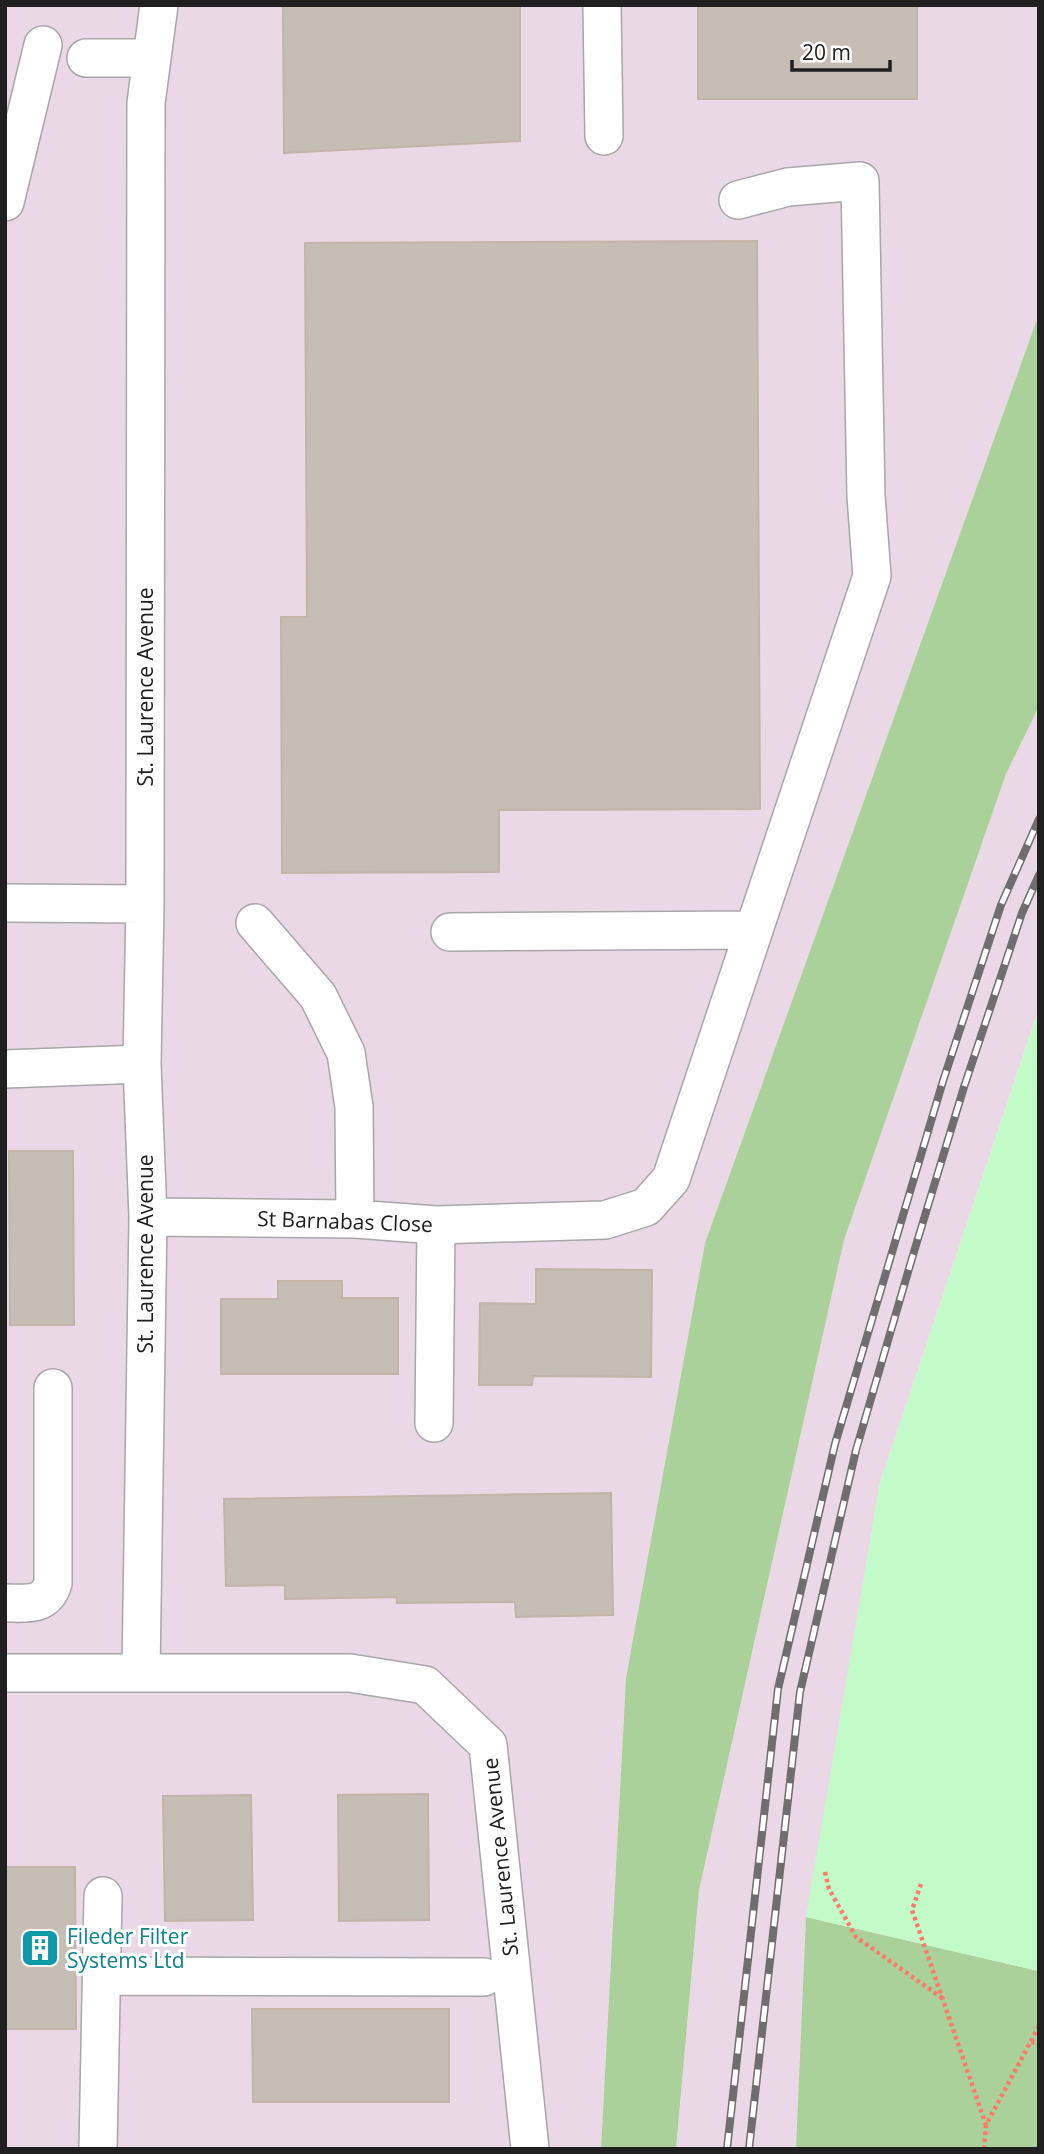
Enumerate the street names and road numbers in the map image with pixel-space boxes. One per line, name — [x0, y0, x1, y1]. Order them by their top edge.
street label: St. Laurence Avenue — [131, 587, 159, 787]
street label: St. Laurence Avenue — [131, 1154, 159, 1354]
street label: St Barnabas Close — [257, 1204, 433, 1238]
street label: St. Laurence Avenue — [476, 1757, 524, 1957]

